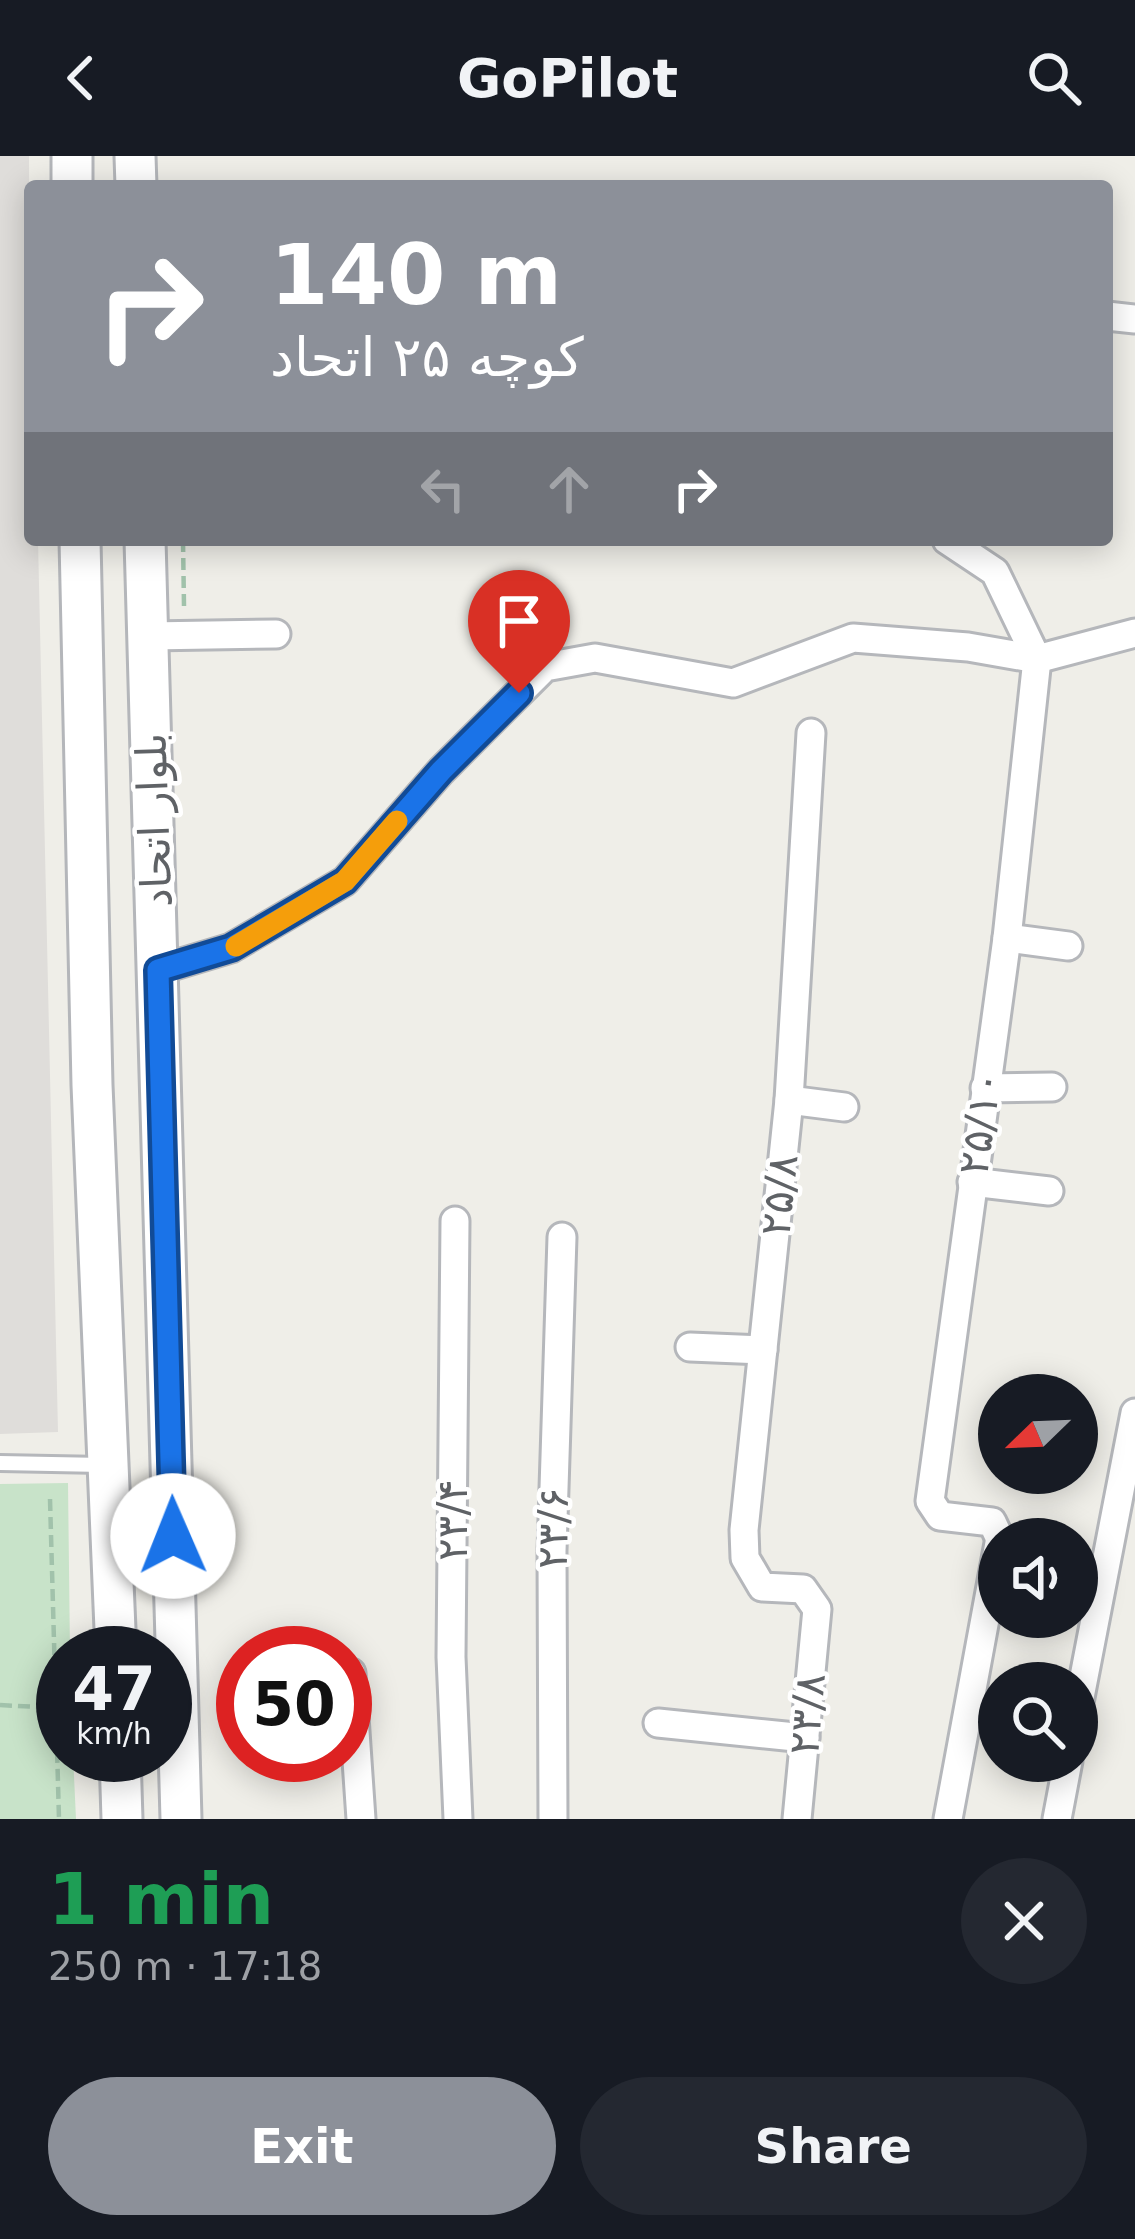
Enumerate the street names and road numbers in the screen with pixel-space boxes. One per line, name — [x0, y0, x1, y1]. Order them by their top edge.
street label: بلوار اتحاد — [126, 732, 182, 908]
street label: ۲۵/۱۰ — [948, 1068, 1012, 1178]
street label: ۲۵/۸ — [750, 1152, 808, 1238]
street label: ۲۳/۴ — [428, 1479, 477, 1561]
street label: ۲۳/۶ — [528, 1487, 578, 1569]
street label: ۲۳/۸ — [779, 1671, 835, 1757]

